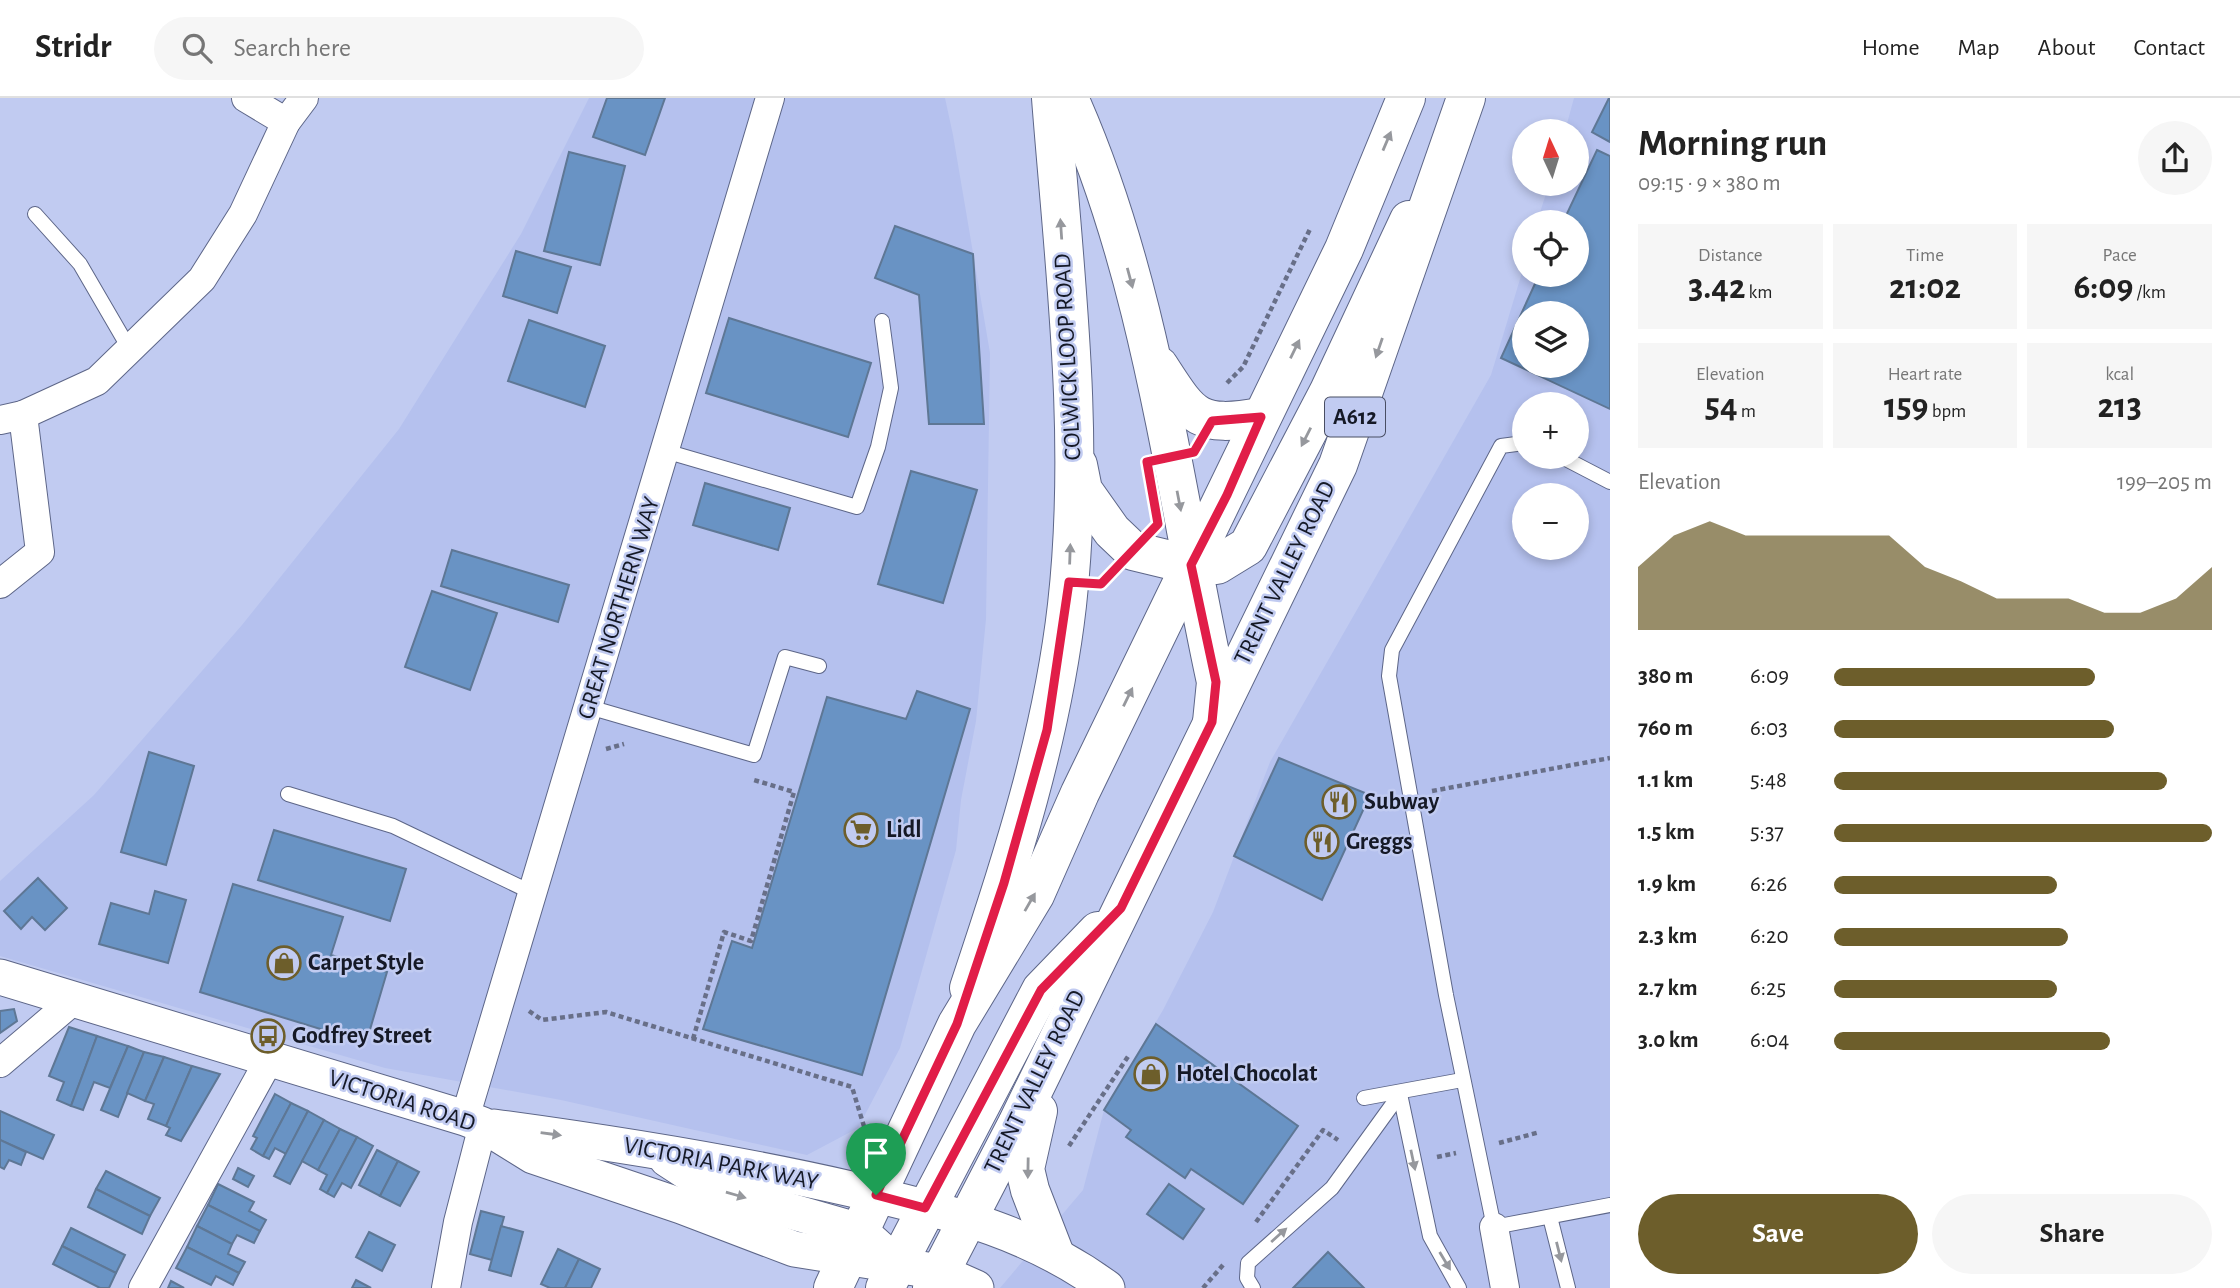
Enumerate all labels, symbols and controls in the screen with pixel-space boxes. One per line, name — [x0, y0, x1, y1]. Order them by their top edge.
search box — [154, 17, 644, 80]
icon: search — [178, 29, 216, 67]
text: Stridr — [35, 31, 112, 64]
text: Search here — [234, 35, 351, 61]
text: Home — [1862, 36, 1920, 60]
text: Map — [1958, 36, 2000, 60]
text: About — [2038, 36, 2095, 60]
text: Contact — [2133, 36, 2205, 60]
north arrow — [1512, 119, 1589, 196]
map controls — [1512, 119, 1589, 560]
button: share — [2138, 121, 2212, 195]
text: Morning run — [1638, 125, 1827, 163]
one-way arrow — [1382, 131, 1393, 152]
text: 09:15 · 9 × 380 m — [1638, 172, 1781, 195]
button: locate — [1512, 210, 1589, 287]
one-way arrow — [1055, 218, 1066, 240]
text: Distance — [1698, 246, 1763, 265]
text: Time — [1906, 246, 1944, 265]
text: Pace — [2103, 246, 2137, 265]
street label: COLWICK LOOP ROAD — [1051, 253, 1085, 461]
one-way arrow — [1125, 267, 1136, 289]
text: 3.42 — [1688, 270, 1745, 305]
text: 21:02 — [1889, 270, 1961, 305]
text: 6:09 — [2073, 270, 2133, 305]
text: km — [1745, 283, 1772, 302]
text: /km — [2133, 283, 2166, 302]
button: layers — [1512, 301, 1589, 378]
one-way arrow — [1373, 337, 1384, 358]
one-way arrow — [1289, 339, 1300, 359]
text: Elevation — [1696, 365, 1765, 384]
text: Heart rate — [1888, 365, 1962, 384]
text: kcal — [2105, 365, 2134, 384]
text: 54 — [1705, 389, 1738, 424]
text: 159 — [1884, 389, 1929, 424]
text: 213 — [2098, 389, 2142, 424]
button: + — [1512, 392, 1589, 469]
road number: A612 — [1325, 398, 1385, 436]
text: m — [1738, 402, 1756, 421]
text: bpm — [1929, 402, 1966, 421]
one-way arrow — [1300, 427, 1311, 447]
text: Elevation — [1638, 471, 1721, 494]
text: 199–205 m — [2117, 471, 2212, 494]
street label: TRENT VALLEY ROAD — [1230, 477, 1340, 669]
button: − — [1512, 483, 1589, 560]
one-way arrow — [1173, 490, 1184, 512]
street label: GREAT NORTHERN WAY — [574, 494, 664, 722]
one-way arrow — [1064, 543, 1075, 565]
text: 380 m — [1638, 665, 1693, 688]
text: 6:09 — [1750, 665, 1789, 688]
one-way arrow — [1122, 687, 1133, 707]
text: 760 m — [1638, 717, 1693, 740]
text: 6:03 — [1750, 717, 1788, 740]
text: 1.1 km — [1638, 769, 1693, 792]
text: 5:48 — [1750, 769, 1787, 792]
restaurant icon: Subway — [1320, 783, 1358, 821]
place label: Subway — [1364, 790, 1440, 814]
supermarket icon: Lidl — [842, 811, 880, 849]
place label: Lidl — [886, 818, 922, 842]
text: 1.5 km — [1638, 821, 1695, 844]
text: 5:37 — [1750, 821, 1784, 844]
restaurant icon: Greggs — [1303, 823, 1341, 861]
place label: Greggs — [1346, 830, 1413, 854]
text: 1.9 km — [1638, 873, 1696, 896]
text: 6:26 — [1750, 873, 1787, 896]
one-way arrow — [1024, 892, 1036, 912]
text: 2.3 km — [1638, 925, 1697, 948]
text: 6:20 — [1750, 925, 1789, 948]
shop icon: Carpet Style — [265, 944, 303, 982]
place label: Carpet Style — [308, 951, 424, 975]
text: 2.7 km — [1638, 977, 1697, 1000]
text: 6:25 — [1750, 977, 1786, 1000]
street label: TRENT VALLEY ROAD — [980, 986, 1090, 1178]
bus stop icon: Godfrey Street — [249, 1017, 287, 1055]
place label: Godfrey Street — [292, 1024, 432, 1048]
text: 3.0 km — [1638, 1029, 1699, 1052]
text: 6:04 — [1750, 1029, 1789, 1052]
shop icon: Hotel Chocolat — [1132, 1055, 1170, 1093]
place label: Hotel Chocolat — [1176, 1062, 1317, 1086]
street label: VICTORIA ROAD — [326, 1066, 478, 1136]
pin — [846, 1123, 906, 1195]
one-way arrow — [540, 1129, 562, 1140]
street label: VICTORIA PARK WAY — [622, 1133, 821, 1195]
icon: arrive — [857, 1134, 895, 1172]
one-way arrow — [1408, 1149, 1419, 1171]
one-way arrow — [1022, 1157, 1034, 1179]
one-way arrow — [726, 1191, 747, 1201]
button: Save — [1638, 1194, 1918, 1274]
button: Share — [1932, 1194, 2212, 1274]
one-way arrow — [1270, 1227, 1288, 1243]
one-way arrow — [1554, 1242, 1565, 1264]
one-way arrow — [1439, 1252, 1452, 1271]

